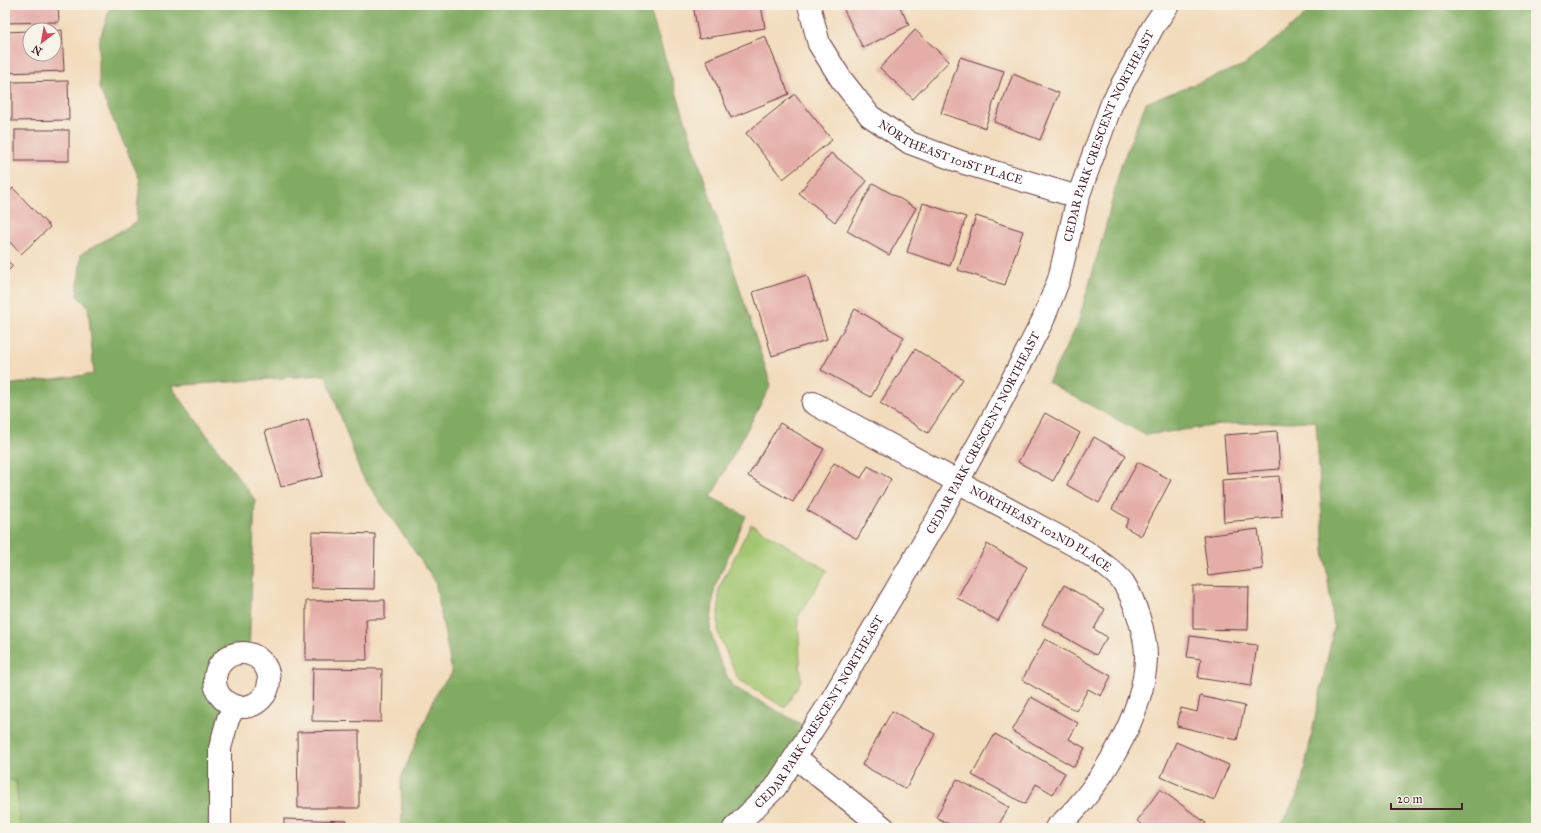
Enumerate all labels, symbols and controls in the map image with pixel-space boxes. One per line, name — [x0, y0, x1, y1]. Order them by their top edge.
north arrow — [22, 22, 62, 62]
street label: CEDAR PARK CRESCENT NORTHEAST — [1061, 28, 1157, 243]
text: N — [29, 42, 44, 58]
street label: NORTHEAST 101ST PLACE — [876, 117, 1025, 187]
street label: CEDAR PARK CRESCENT NORTHEAST — [923, 329, 1043, 536]
street label: NORTHEAST 102ND PLACE — [967, 483, 1115, 575]
street label: CEDAR PARK CRESCENT NORTHEAST — [752, 613, 886, 811]
scale bar — [1391, 785, 1462, 811]
text: 20 m — [1397, 792, 1423, 806]

